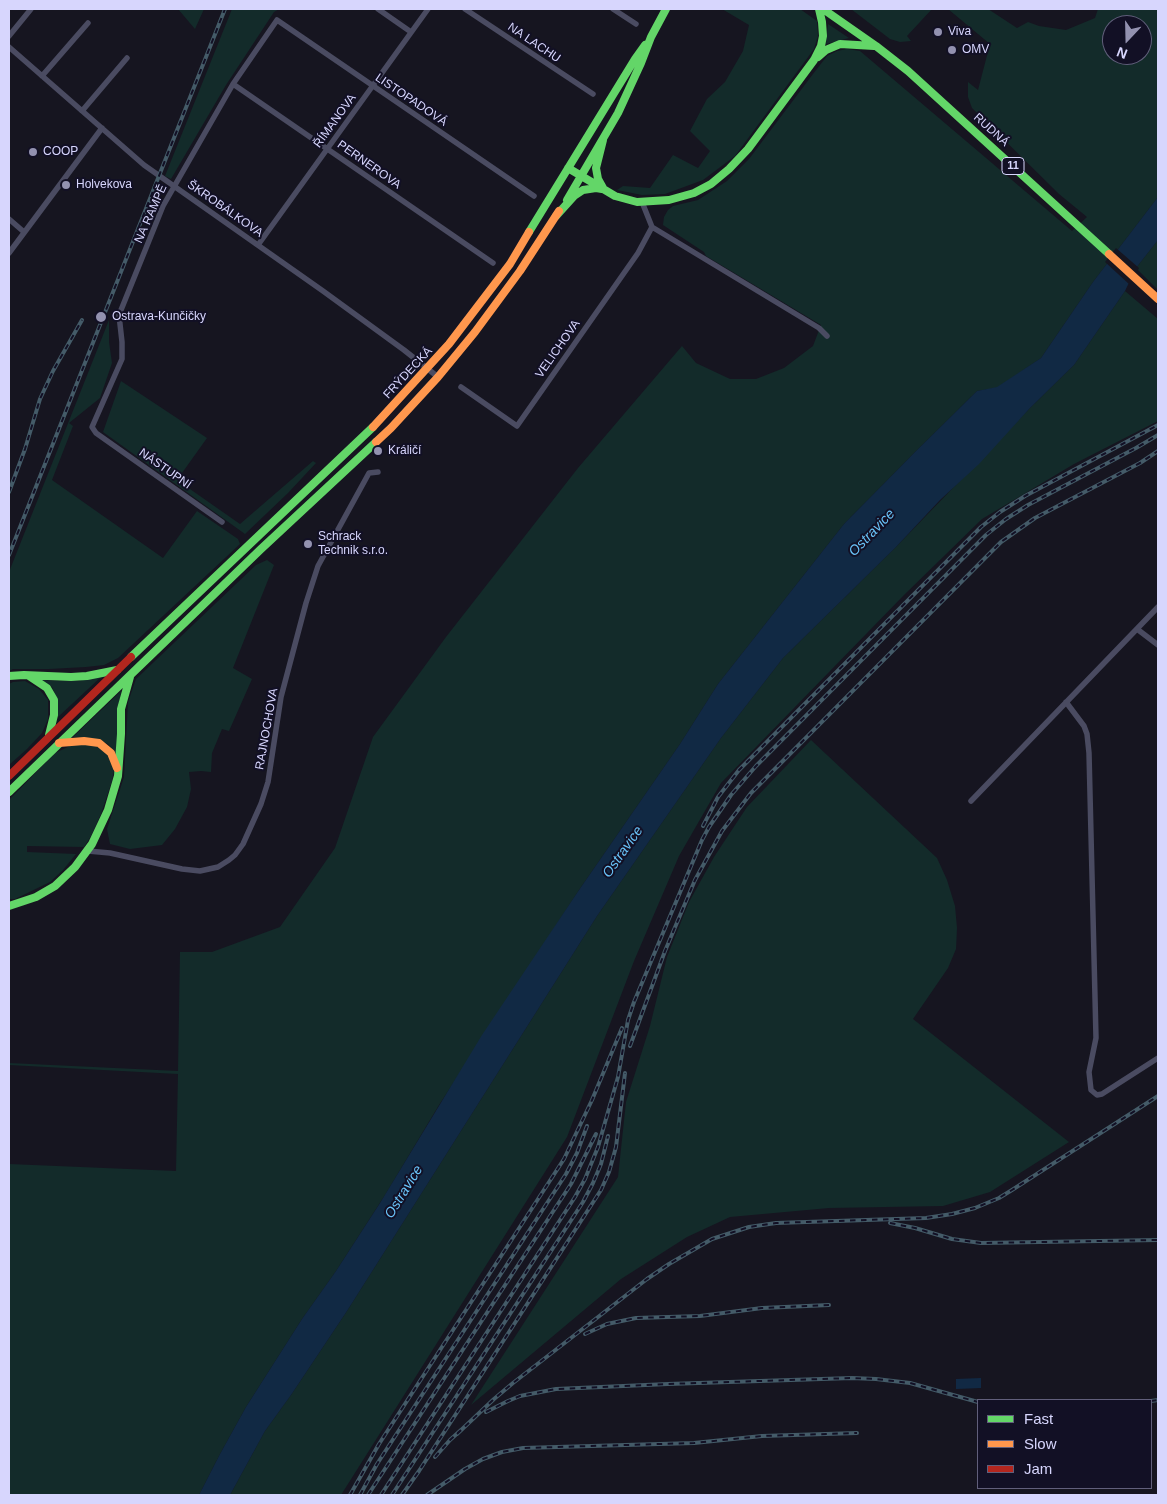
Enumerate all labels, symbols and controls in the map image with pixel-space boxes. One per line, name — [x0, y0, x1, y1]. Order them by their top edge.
north arrow — [1102, 15, 1152, 65]
street label: NA LACHU — [505, 20, 563, 66]
place label: Viva — [948, 25, 971, 39]
marker: Viva — [932, 26, 944, 38]
place label: OMV — [962, 43, 989, 57]
marker: OMV — [946, 44, 958, 56]
text: N — [1114, 44, 1130, 62]
street label: LISTOPADOVÁ — [372, 71, 450, 129]
street label: ŘÍMANOVA — [311, 91, 359, 151]
street label: RUDNÁ — [970, 110, 1012, 150]
street label: PERNEROVA — [334, 138, 404, 192]
place label: COOP — [43, 145, 78, 159]
marker: COOP — [27, 146, 39, 158]
road number: 11 — [1002, 158, 1024, 175]
place label: Holvekova — [76, 178, 132, 192]
street label: ŠKROBÁLKOVA — [184, 178, 266, 240]
marker: Holvekova — [60, 179, 72, 191]
street label: NA RAMPĚ — [132, 182, 170, 246]
marker: Ostrava-Kunčičky — [94, 310, 108, 324]
place label: Ostrava-Kunčičky — [112, 310, 206, 324]
street label: VELICHOVA — [533, 317, 583, 381]
street label: FRÝDECKÁ — [380, 344, 436, 402]
place label: Králičí — [388, 444, 421, 458]
marker: Králičí — [372, 445, 384, 457]
street label: NÁSTUPNÍ — [136, 446, 194, 492]
water label: Ostravice — [845, 506, 899, 560]
place label: Schrack Technik s.r.o. — [318, 530, 388, 558]
marker: Schrack Technik s.r.o. — [302, 538, 314, 550]
street label: RAJNOCHOVA — [253, 687, 281, 771]
water label: Ostravice — [599, 823, 647, 881]
water label: Ostravice — [381, 1162, 427, 1222]
legend — [977, 1399, 1152, 1489]
text: Fast — [1024, 1410, 1053, 1427]
text: Slow — [1024, 1435, 1057, 1452]
text: Jam — [1024, 1460, 1052, 1477]

